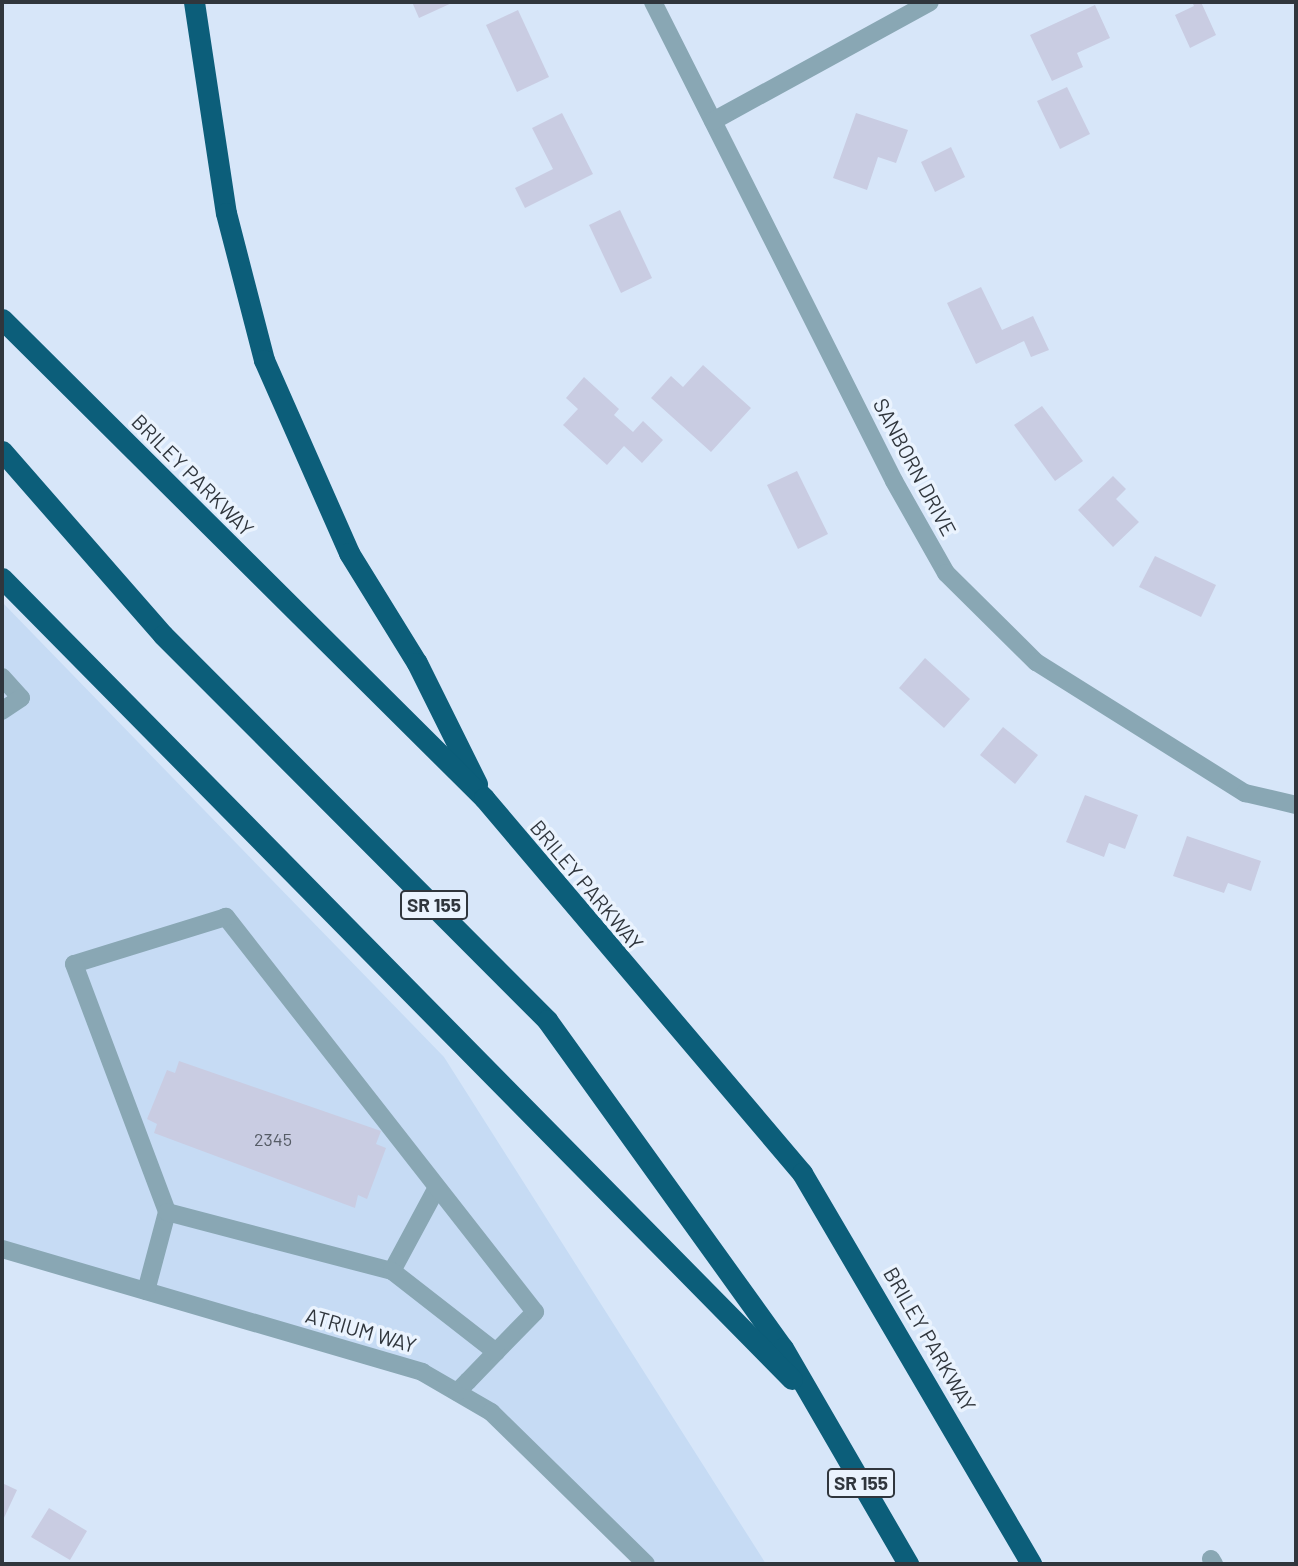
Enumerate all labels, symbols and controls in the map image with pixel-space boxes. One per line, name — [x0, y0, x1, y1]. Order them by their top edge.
street label: SANBORN DRIVE — [868, 394, 962, 540]
street label: BRILEY PARKWAY — [127, 409, 259, 541]
street label: BRILEY PARKWAY — [525, 815, 649, 955]
road number: SR 155 — [399, 890, 469, 920]
house number: 2345 — [254, 1128, 292, 1150]
street label: BRILEY PARKWAY — [879, 1262, 981, 1416]
street label: ATRIUM WAY — [303, 1302, 419, 1358]
road number: SR 155 — [826, 1468, 896, 1498]

